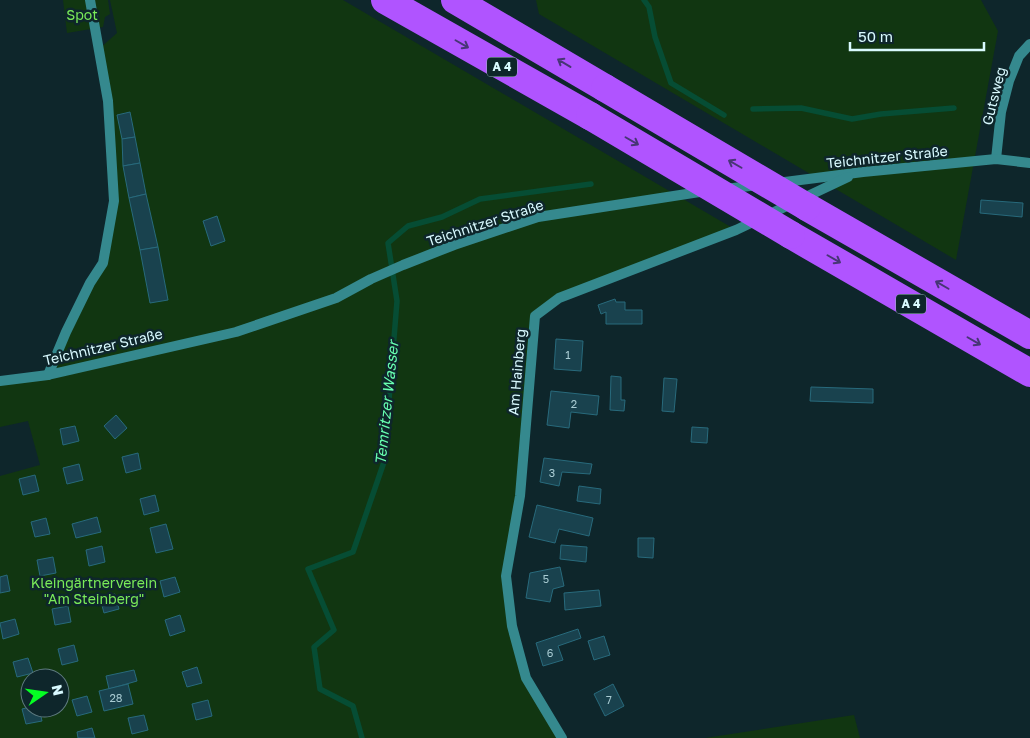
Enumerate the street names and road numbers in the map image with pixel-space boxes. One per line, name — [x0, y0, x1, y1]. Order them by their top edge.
road number: A 4 — [487, 58, 517, 76]
street label: Gutsweg — [978, 65, 1009, 127]
street label: Teichnitzer Straße — [826, 142, 948, 171]
street label: Teichnitzer Straße — [424, 196, 545, 249]
road number: A 4 — [896, 294, 926, 314]
street label: Teichnitzer Straße — [42, 325, 164, 368]
street label: Am Hainberg — [504, 328, 529, 416]

